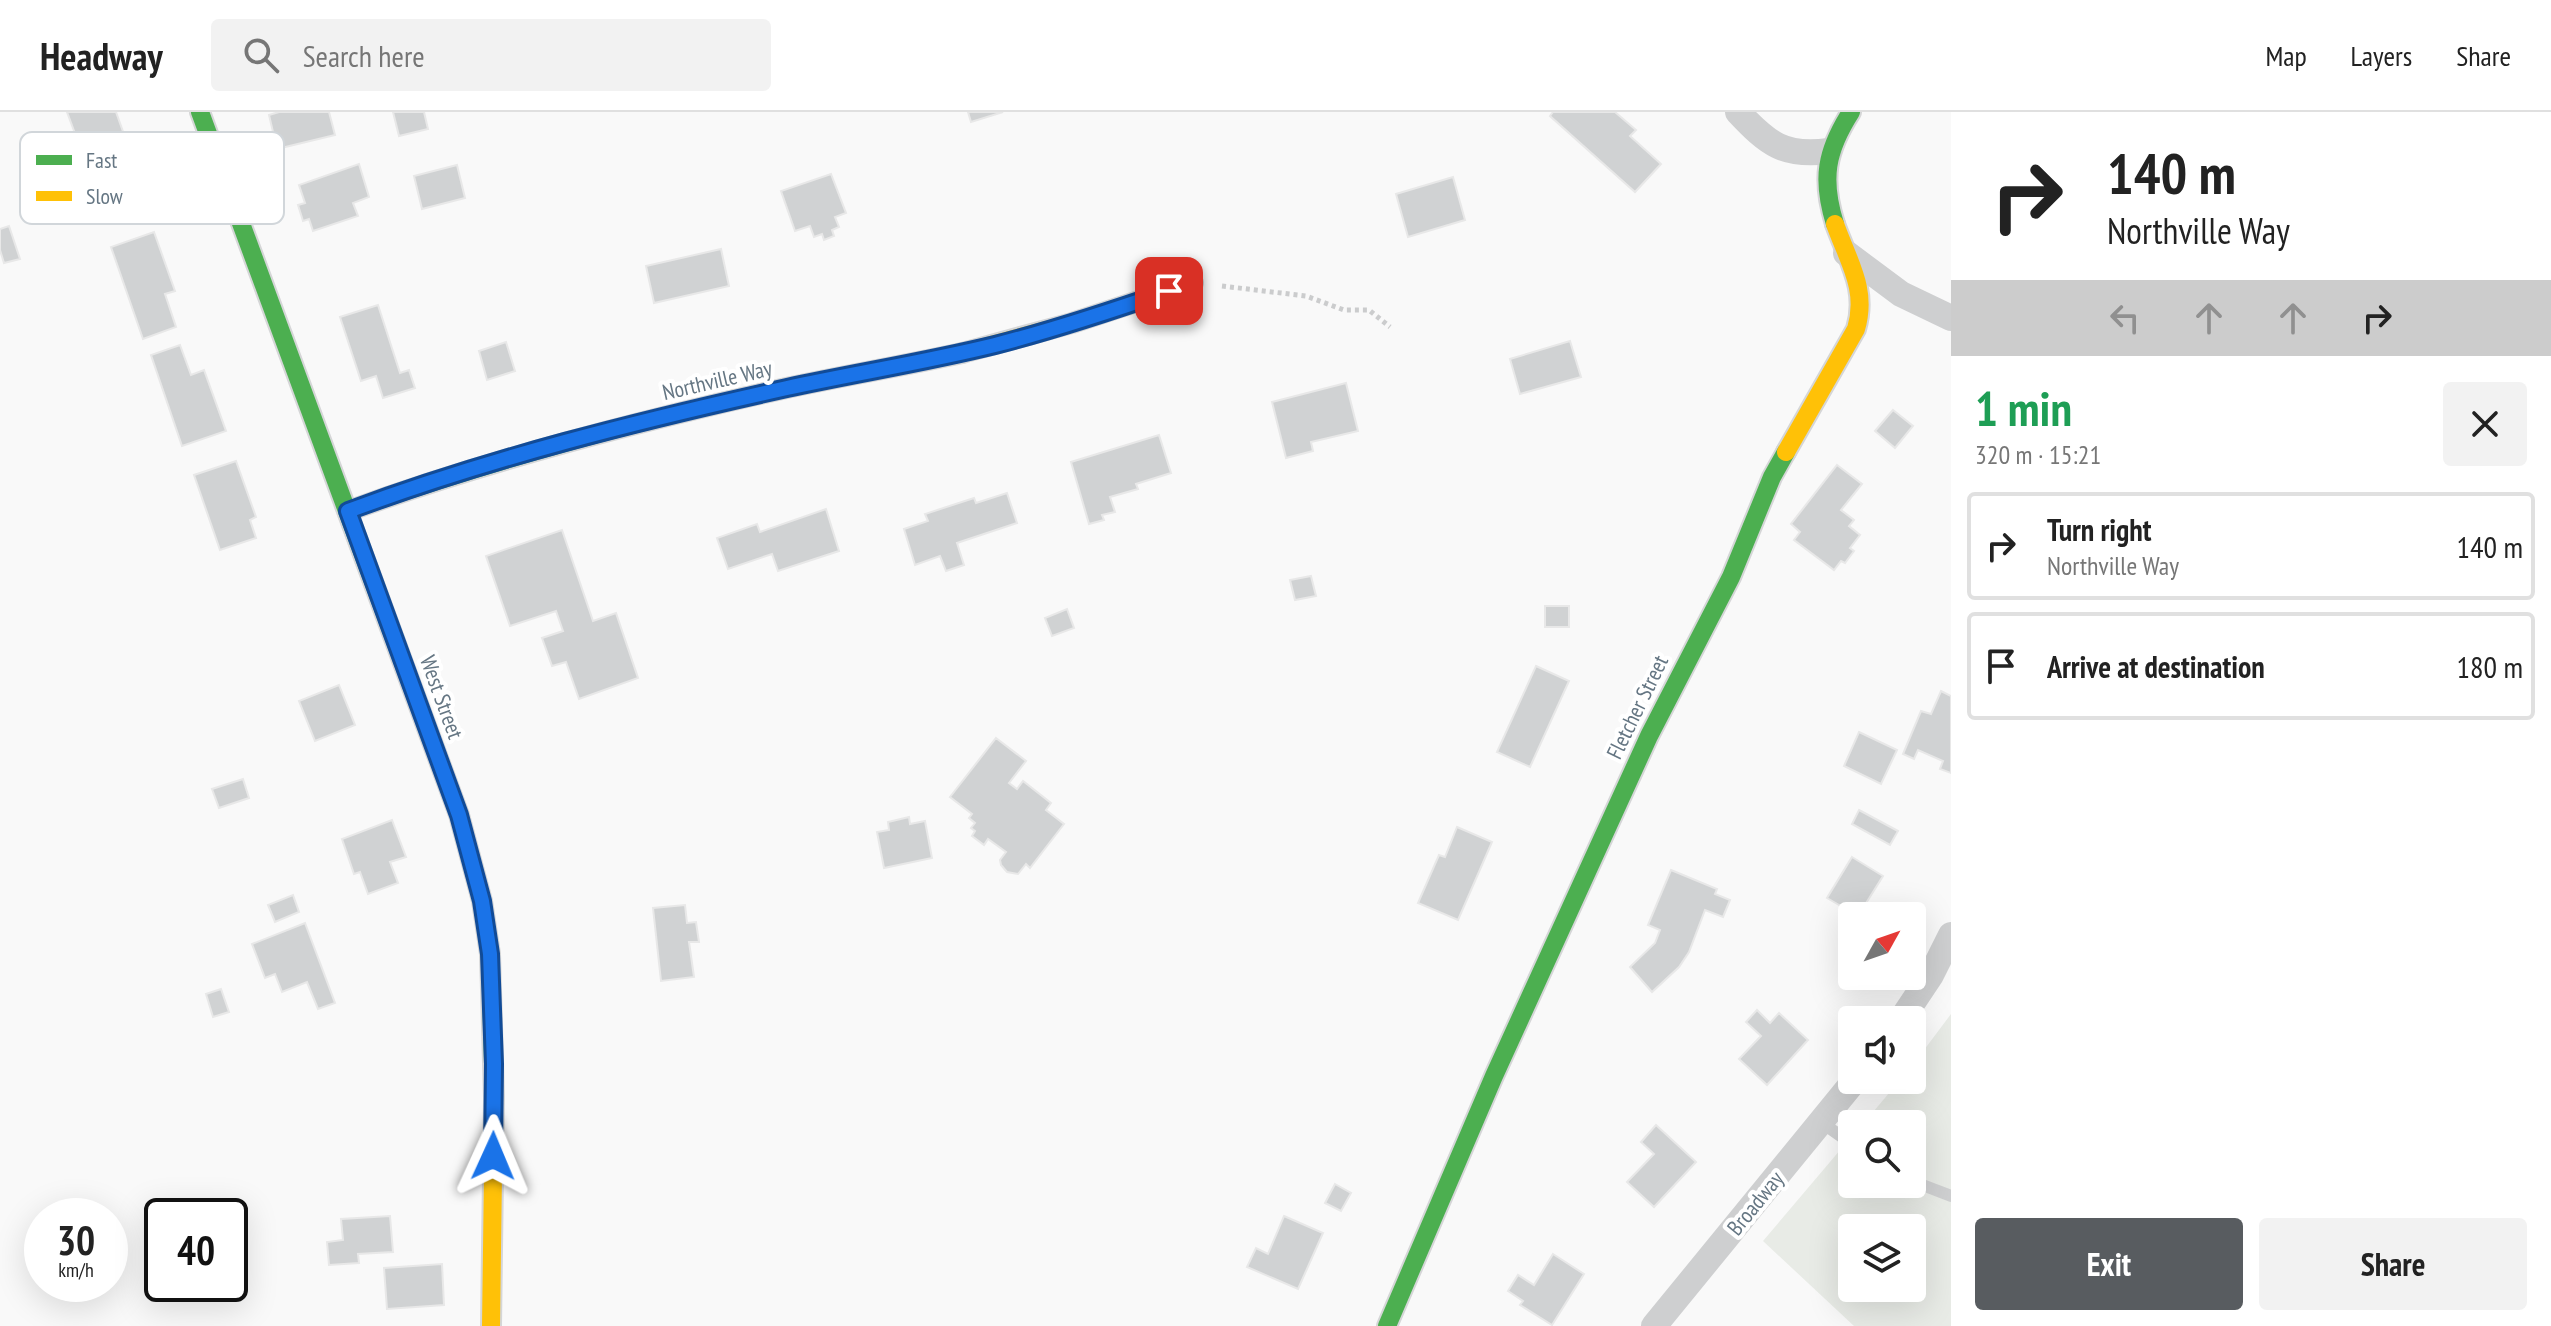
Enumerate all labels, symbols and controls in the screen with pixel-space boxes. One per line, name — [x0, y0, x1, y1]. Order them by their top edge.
search box — [211, 19, 771, 91]
text: Headway — [40, 31, 163, 80]
icon: search — [239, 33, 283, 77]
text: Search here — [303, 36, 425, 75]
text: Map — [2265, 37, 2307, 74]
text: Layers — [2351, 37, 2412, 74]
text: Share — [2456, 37, 2511, 74]
legend — [20, 132, 284, 224]
text: 140 m — [2107, 137, 2236, 209]
icon: right — [1975, 144, 2079, 248]
text: Fast — [86, 146, 117, 174]
text: Slow — [86, 182, 123, 210]
text: Northville Way — [2107, 207, 2290, 254]
pin — [1135, 257, 1203, 325]
icon: arrive — [1147, 269, 1191, 313]
icon: left — [2103, 296, 2147, 340]
icon: ahead — [2187, 296, 2231, 340]
icon: ahead — [2271, 296, 2315, 340]
icon: right — [2355, 296, 2399, 340]
street label: Northville Way — [659, 354, 775, 406]
text: 1 min — [1975, 377, 2072, 439]
button: close — [2443, 382, 2527, 466]
text: 320 m · 15:21 — [1975, 438, 2101, 471]
text: Turn right — [2047, 510, 2151, 549]
icon: right — [1979, 524, 2023, 568]
text: 140 m — [2457, 527, 2523, 566]
text: Northville Way — [2047, 549, 2179, 582]
icon: arrive — [1979, 644, 2023, 688]
text: Arrive at destination — [2047, 647, 2265, 686]
text: 180 m — [2457, 647, 2523, 686]
street label: West Street — [414, 651, 470, 743]
street label: Fletcher Street — [1600, 651, 1674, 763]
north arrow — [1838, 902, 1926, 990]
map controls — [1838, 902, 1926, 1302]
button: sound — [1838, 1006, 1926, 1094]
button: search — [1838, 1110, 1926, 1198]
position arrow — [451, 1114, 535, 1198]
street label: Broadway — [1721, 1165, 1790, 1241]
speed limit sign: 40 — [144, 1198, 248, 1302]
text: 30 — [57, 1214, 95, 1266]
button: layers — [1838, 1214, 1926, 1302]
button: Exit — [1975, 1218, 2243, 1310]
button: Share — [2259, 1218, 2527, 1310]
text: km/h — [58, 1257, 94, 1283]

